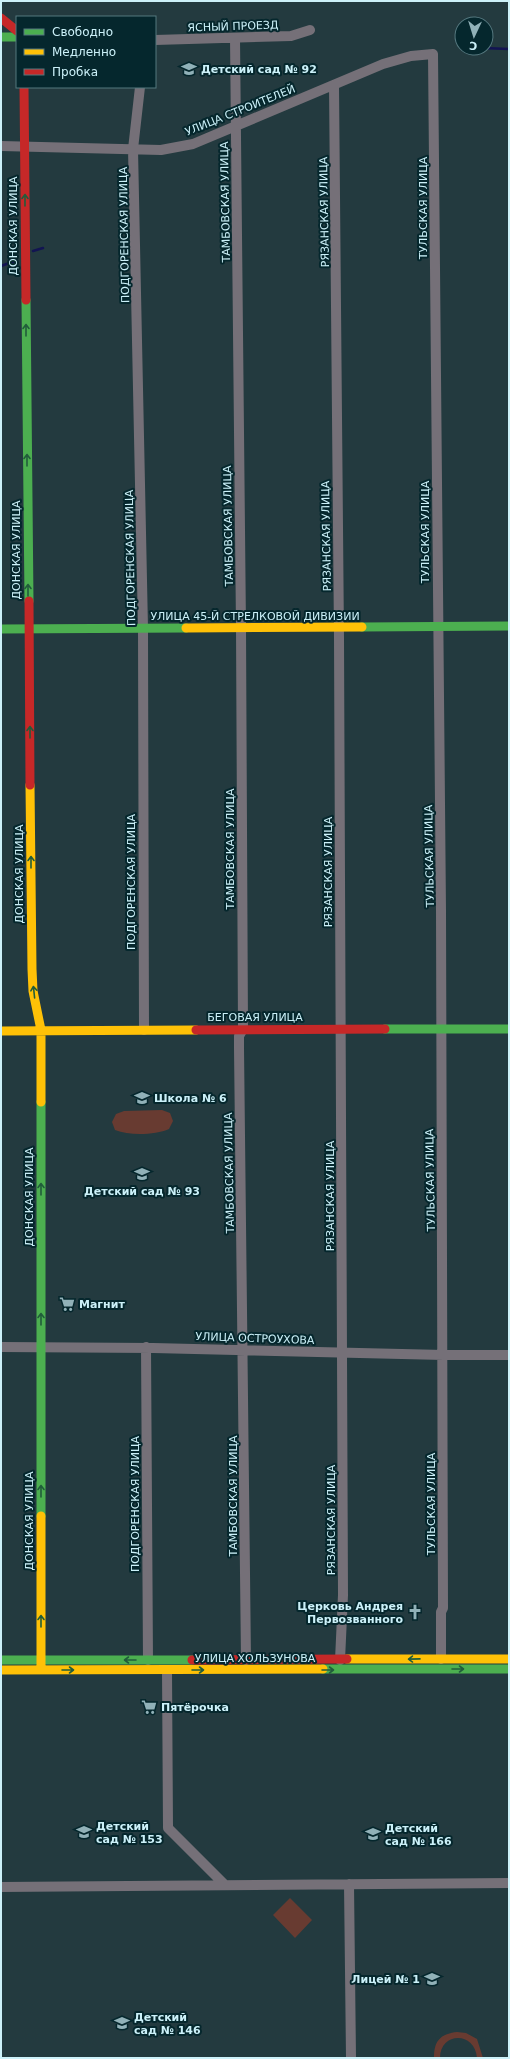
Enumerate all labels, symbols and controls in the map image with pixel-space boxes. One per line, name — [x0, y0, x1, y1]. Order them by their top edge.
legend — [16, 16, 156, 88]
north arrow — [454, 16, 494, 56]
street label: ЯСНЫЙ ПРОЕЗД — [187, 18, 279, 35]
text: Свободно — [52, 25, 113, 39]
text: С — [469, 39, 478, 52]
text: Медленно — [52, 45, 116, 59]
school or university icon: Детский сад № 92 — [180, 60, 198, 78]
place label: Детский сад № 92 — [201, 63, 317, 76]
text: Пробка — [52, 65, 98, 79]
street label: УЛИЦА СТРОИТЕЛЕЙ — [183, 82, 297, 139]
street label: ТАМБОВСКАЯ УЛИЦА — [218, 141, 233, 264]
street label: РЯЗАНСКАЯ УЛИЦА — [317, 156, 332, 267]
street label: ТУЛЬСКАЯ УЛИЦА — [417, 156, 430, 260]
street label: ПОДГОРЕНСКАЯ УЛИЦА — [117, 166, 132, 303]
street label: ДОНСКАЯ УЛИЦА — [7, 176, 20, 275]
one-way arrow — [21, 194, 29, 207]
one-way arrow — [22, 324, 30, 337]
one-way arrow — [23, 454, 31, 467]
street label: ТАМБОВСКАЯ УЛИЦА — [221, 465, 236, 588]
street label: РЯЗАНСКАЯ УЛИЦА — [319, 480, 334, 591]
street label: ТУЛЬСКАЯ УЛИЦА — [419, 480, 432, 584]
street label: ПОДГОРЕНСКАЯ УЛИЦА — [123, 489, 138, 626]
street label: ДОНСКАЯ УЛИЦА — [10, 500, 23, 599]
one-way arrow — [24, 584, 32, 597]
street label: УЛИЦА 45-Й СТРЕЛКОВОЙ ДИВИЗИИ — [150, 610, 360, 623]
one-way arrow — [26, 726, 34, 739]
street label: ТАМБОВСКАЯ УЛИЦА — [224, 788, 237, 910]
street label: ТУЛЬСКАЯ УЛИЦА — [422, 804, 437, 908]
street label: ПОДГОРЕНСКАЯ УЛИЦА — [125, 813, 138, 950]
street label: РЯЗАНСКАЯ УЛИЦА — [322, 816, 335, 927]
street label: ДОНСКАЯ УЛИЦА — [13, 824, 26, 923]
one-way arrow — [27, 856, 35, 869]
one-way arrow — [30, 986, 38, 999]
street label: БЕГОВАЯ УЛИЦА — [207, 1011, 303, 1024]
school or university icon: Школа № 6 — [133, 1089, 151, 1107]
place label: Школа № 6 — [154, 1092, 227, 1105]
street label: ТАМБОВСКАЯ УЛИЦА — [222, 1112, 237, 1235]
street label: ТУЛЬСКАЯ УЛИЦА — [423, 1128, 438, 1232]
street label: РЯЗАНСКАЯ УЛИЦА — [324, 1140, 337, 1251]
street label: ДОНСКАЯ УЛИЦА — [23, 1147, 36, 1246]
school or university icon: Детский сад № 93 — [133, 1165, 151, 1183]
one-way arrow — [37, 1183, 45, 1196]
place label: Детский сад № 93 — [84, 1185, 200, 1198]
supermarket icon: Магнит — [58, 1295, 76, 1313]
place label: Магнит — [79, 1298, 125, 1311]
one-way arrow — [37, 1313, 45, 1326]
street label: УЛИЦА ОСТРОУХОВА — [195, 1330, 315, 1347]
street label: ПОДГОРЕНСКАЯ УЛИЦА — [129, 1435, 142, 1572]
street label: ТАМБОВСКАЯ УЛИЦА — [227, 1435, 240, 1557]
street label: ТУЛЬСКАЯ УЛИЦА — [425, 1452, 438, 1556]
street label: РЯЗАНСКАЯ УЛИЦА — [325, 1464, 338, 1575]
street label: ДОНСКАЯ УЛИЦА — [23, 1471, 36, 1570]
one-way arrow — [37, 1485, 45, 1498]
place label: Церковь Андрея Первозванного — [297, 1600, 403, 1626]
church icon: Церковь Андрея Первозванного — [406, 1603, 424, 1621]
one-way arrow — [37, 1615, 45, 1628]
street label: УЛИЦА ХОЛЬЗУНОВА — [195, 1652, 316, 1665]
one-way arrow — [408, 1655, 421, 1663]
one-way arrow — [124, 1656, 137, 1664]
one-way arrow — [451, 1665, 464, 1673]
one-way arrow — [61, 1666, 74, 1674]
one-way arrow — [191, 1666, 204, 1674]
one-way arrow — [321, 1666, 334, 1674]
supermarket icon: Пятёрочка — [140, 1698, 158, 1716]
place label: Пятёрочка — [161, 1701, 229, 1714]
place label: Детский сад № 153 — [96, 1820, 163, 1846]
place label: Детский сад № 166 — [385, 1822, 452, 1848]
school or university icon: Детский сад № 153 — [75, 1823, 93, 1841]
school or university icon: Детский сад № 166 — [364, 1825, 382, 1843]
school or university icon: Лицей № 1 — [423, 1970, 441, 1988]
place label: Лицей № 1 — [351, 1973, 420, 1986]
place label: Детский сад № 146 — [134, 2011, 201, 2037]
school or university icon: Детский сад № 146 — [113, 2014, 131, 2032]

